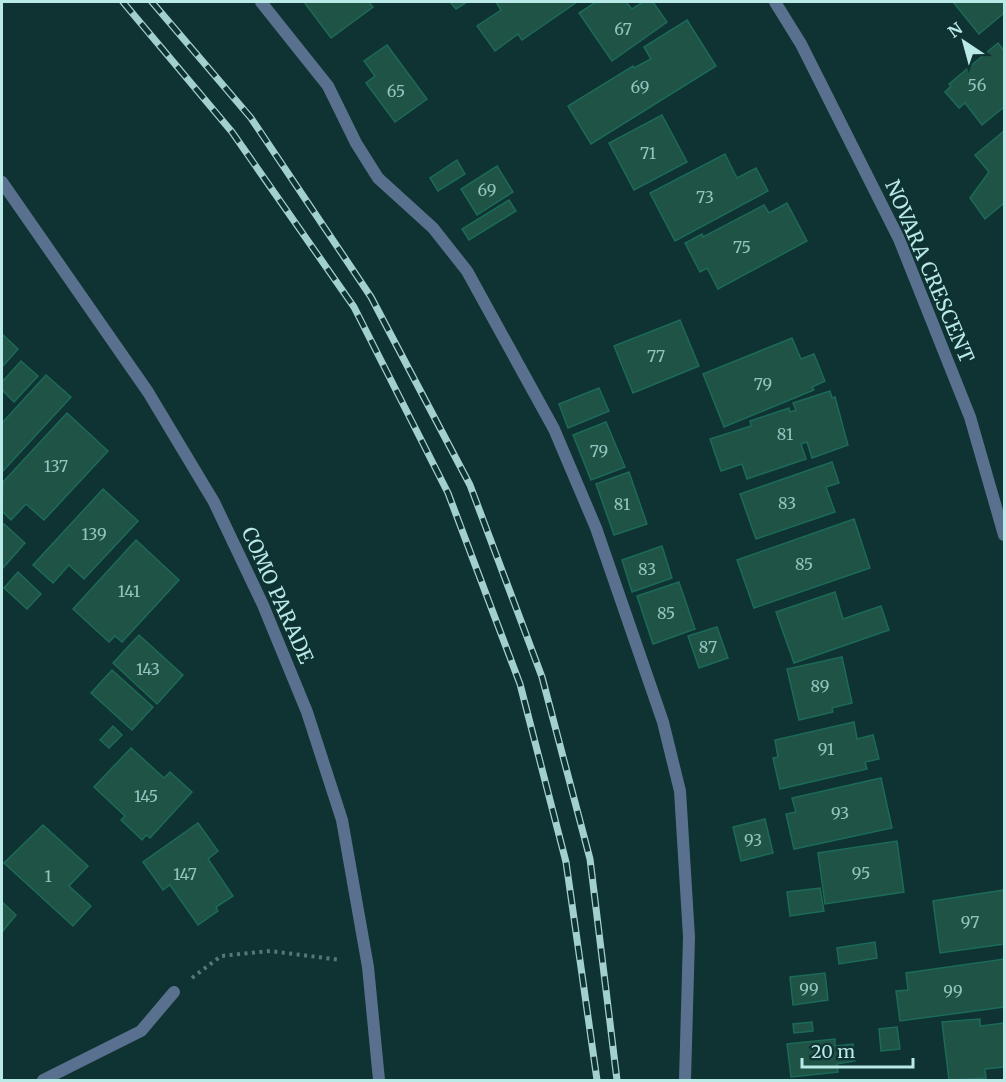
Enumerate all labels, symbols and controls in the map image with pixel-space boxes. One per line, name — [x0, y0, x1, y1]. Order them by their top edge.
north arrow — [934, 12, 994, 72]
text: N — [944, 18, 966, 42]
house number: 67 — [614, 19, 632, 39]
house number: 56 — [968, 75, 987, 95]
house number: 69 — [631, 77, 649, 97]
house number: 65 — [387, 81, 405, 101]
house number: 71 — [640, 143, 656, 163]
street label: NOVARA CRESCENT — [880, 176, 980, 366]
house number: 69 — [478, 180, 496, 200]
house number: 73 — [696, 187, 714, 207]
house number: 75 — [733, 237, 751, 257]
house number: 77 — [647, 346, 665, 366]
house number: 79 — [754, 374, 772, 394]
house number: 81 — [777, 424, 793, 444]
house number: 79 — [590, 441, 608, 461]
house number: 137 — [44, 456, 68, 476]
house number: 83 — [778, 493, 796, 513]
house number: 81 — [614, 494, 630, 514]
street label: COMO PARADE — [237, 523, 319, 667]
house number: 139 — [81, 524, 107, 544]
house number: 85 — [795, 554, 813, 574]
house number: 83 — [638, 559, 656, 579]
house number: 141 — [118, 581, 140, 601]
house number: 85 — [657, 603, 675, 623]
house number: 87 — [699, 637, 717, 657]
house number: 143 — [136, 659, 160, 679]
house number: 89 — [811, 676, 829, 696]
house number: 91 — [818, 739, 834, 759]
house number: 145 — [134, 786, 158, 806]
house number: 93 — [831, 803, 849, 823]
house number: 93 — [744, 830, 762, 850]
house number: 95 — [852, 863, 870, 883]
house number: 147 — [173, 864, 197, 884]
house number: 1 — [44, 866, 52, 886]
house number: 97 — [961, 912, 979, 932]
house number: 99 — [799, 979, 819, 999]
house number: 99 — [943, 981, 963, 1001]
scale bar — [802, 1031, 913, 1069]
text: 20 m — [811, 1040, 855, 1063]

